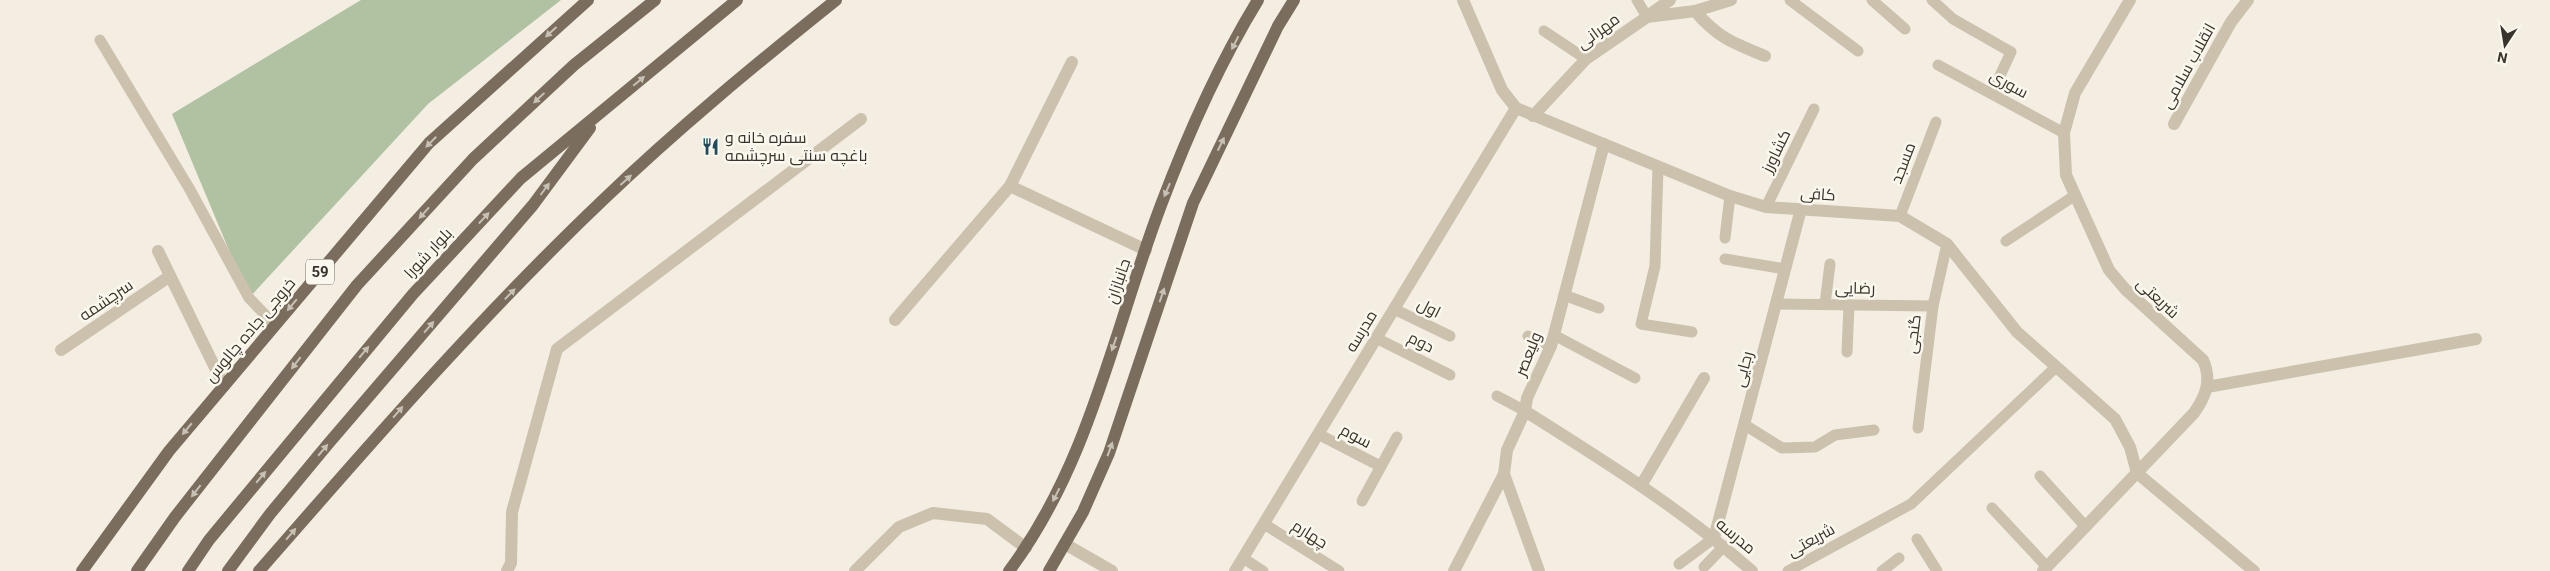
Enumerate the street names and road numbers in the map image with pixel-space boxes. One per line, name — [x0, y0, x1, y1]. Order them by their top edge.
street label: مهرانی — [1573, 9, 1624, 54]
street label: انقلاب سلامی — [2157, 20, 2220, 112]
street label: سوری — [1986, 66, 2032, 103]
street label: کشاورز — [1757, 126, 1795, 177]
street label: مسجد — [1887, 140, 1919, 186]
street label: کافی — [1800, 183, 1836, 206]
street label: بلوار شورا — [400, 224, 456, 282]
street label: جانبازان — [1101, 256, 1135, 306]
road number: 59 — [306, 260, 334, 284]
street label: خروجی جاده چالوس — [201, 274, 301, 387]
street label: شریعتی — [2132, 274, 2183, 323]
street label: سرچشمه — [76, 275, 137, 326]
street label: رضایی — [1835, 278, 1875, 299]
street label: اول — [1414, 294, 1444, 323]
street label: مدرسه — [1341, 307, 1381, 355]
street label: گنجی — [1901, 313, 1926, 355]
street label: دوم — [1404, 328, 1437, 358]
street label: ولیعصر — [1510, 329, 1545, 380]
street label: رجایی — [1729, 349, 1758, 389]
street label: سوم — [1336, 420, 1375, 454]
street label: مدرسه — [1712, 514, 1760, 558]
street label: چهارم — [1288, 516, 1331, 554]
street label: شریعتی — [1784, 519, 1838, 562]

